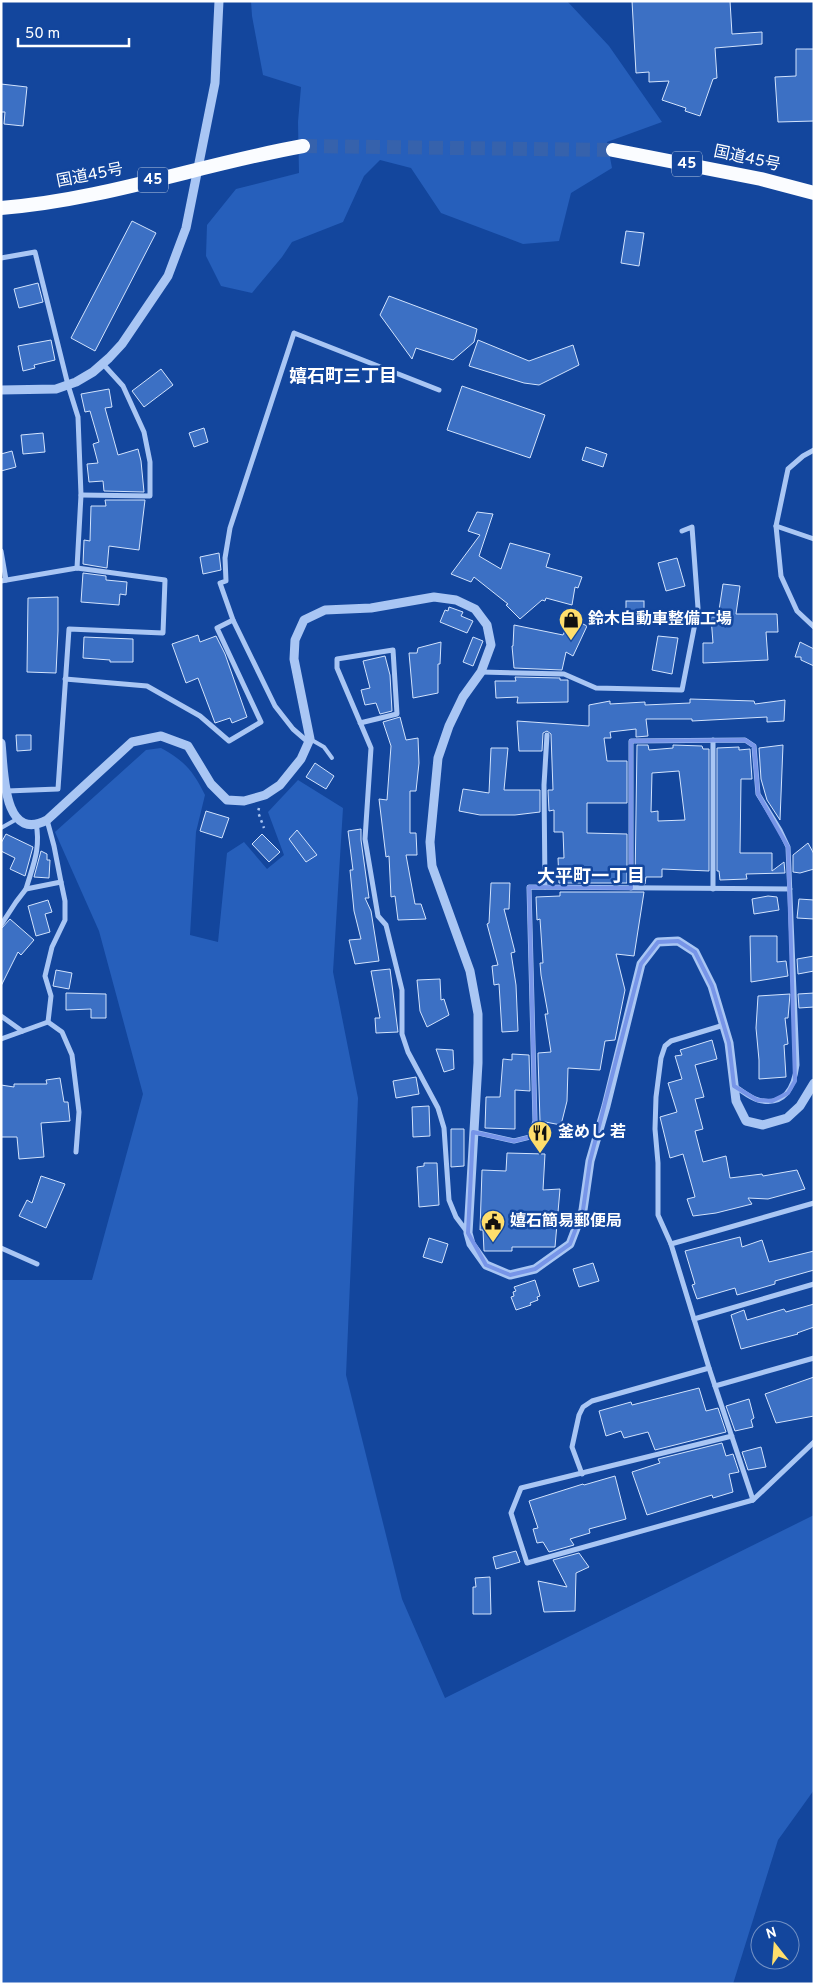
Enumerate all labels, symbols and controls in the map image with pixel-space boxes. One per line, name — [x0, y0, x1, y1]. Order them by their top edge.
scale bar — [18, 15, 129, 47]
text: 50 m — [25, 25, 60, 44]
street label: 国道45号 — [712, 142, 782, 176]
road number: 45 — [672, 152, 702, 176]
street label: 国道45号 — [55, 160, 125, 192]
road number: 45 — [138, 168, 168, 192]
district label: 嬉石町三丁目 — [289, 366, 397, 389]
shop icon: 鈴木自動車整備工場 — [558, 607, 584, 641]
place label: 鈴木自動車整備工場 — [588, 610, 732, 630]
district label: 大平町一丁目 — [537, 866, 645, 889]
restaurant icon: 釜めし 若 — [527, 1120, 553, 1154]
place label: 釜めし 若 — [558, 1123, 626, 1143]
public building icon: 嬉石簡易郵便局 — [480, 1209, 506, 1243]
place label: 嬉石簡易郵便局 — [510, 1212, 622, 1232]
north arrow — [750, 1920, 800, 1970]
text: N — [764, 1924, 779, 1944]

